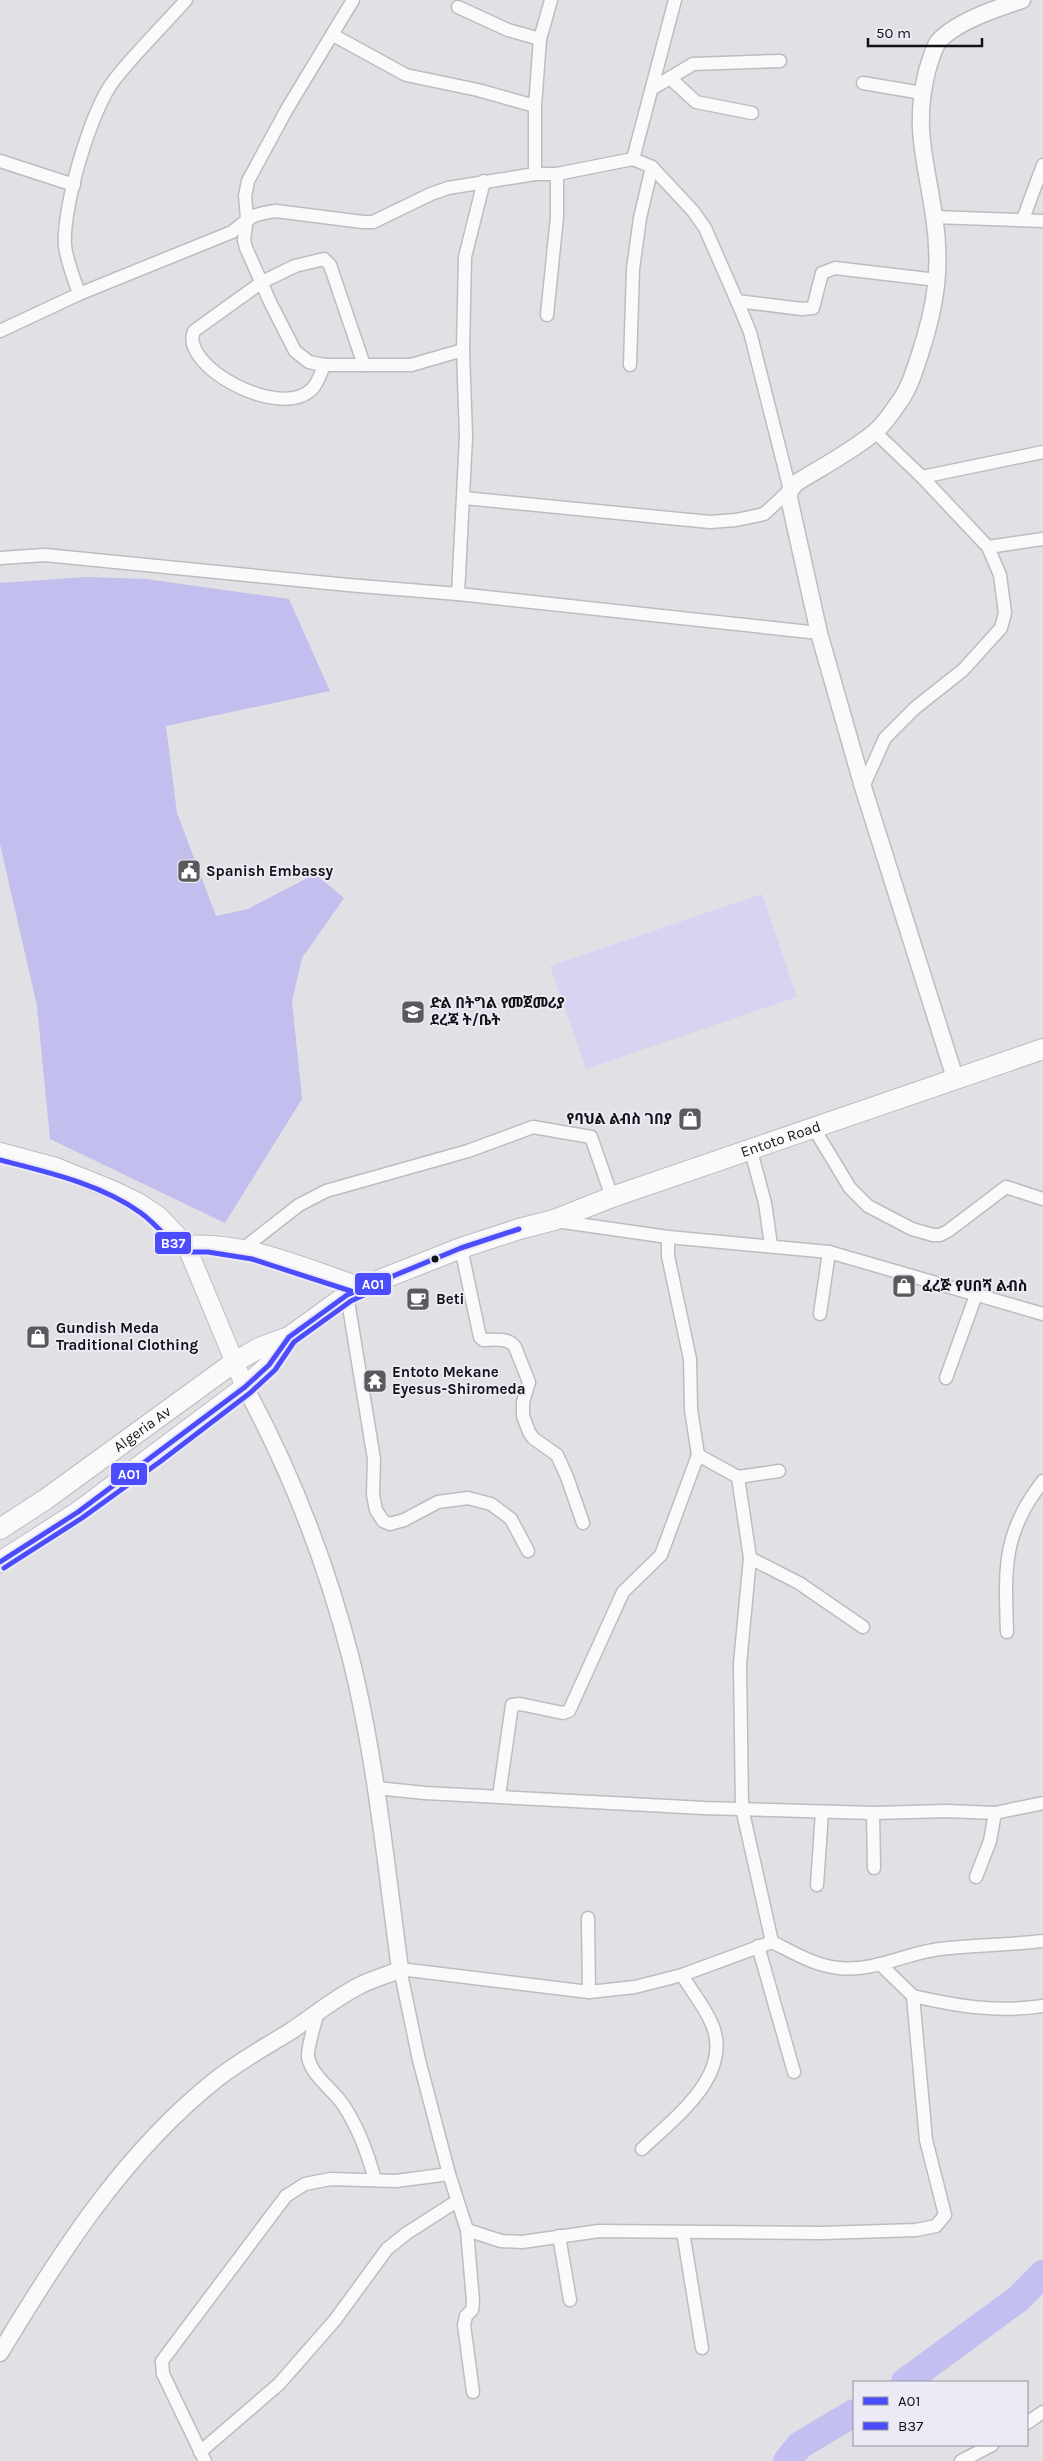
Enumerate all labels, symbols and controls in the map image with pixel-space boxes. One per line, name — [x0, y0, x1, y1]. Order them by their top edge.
scale bar — [868, 15, 982, 47]
text: 50 m — [876, 24, 911, 42]
public building icon: Spanish Embassy — [176, 858, 202, 884]
place label: Spanish Embassy — [206, 862, 333, 880]
place label: ድል በትግል የመጀመሪያ ደረጃ ት/ቤት — [430, 994, 565, 1029]
school or university icon: ድል በትግል የመጀመሪያ ደረጃ ት/ቤት — [400, 999, 426, 1025]
shop icon: የባህል ልብስ ገበያ — [677, 1106, 703, 1132]
place label: የባህል ልብስ ገበያ — [566, 1110, 672, 1128]
street label: Entoto Road — [738, 1117, 823, 1161]
line badge: B37 — [154, 1231, 192, 1255]
text: B37 — [161, 1235, 185, 1252]
unlabelled marker — [430, 1254, 440, 1264]
line badge: A01 — [354, 1272, 392, 1296]
shop icon: ፈረጅ የሀበሻ ልብስ — [891, 1273, 917, 1299]
text: A01 — [362, 1276, 384, 1293]
place label: ፈረጅ የሀበሻ ልብስ — [922, 1277, 1028, 1295]
cafe icon: Beti — [405, 1286, 431, 1312]
place label: Beti — [436, 1290, 465, 1308]
place label: Gundish Meda Traditional Clothing — [56, 1319, 198, 1354]
shop icon: Gundish Meda Traditional Clothing — [25, 1324, 51, 1350]
place label: Entoto Mekane Eyesus-Shiromeda — [392, 1363, 526, 1398]
temple icon: Entoto Mekane Eyesus-Shiromeda — [362, 1368, 388, 1394]
street label: Algeria Av — [110, 1402, 175, 1456]
line badge: A01 — [110, 1462, 148, 1486]
text: A01 — [118, 1466, 140, 1483]
legend — [853, 2381, 1028, 2446]
text: A01 — [898, 2392, 920, 2410]
text: B37 — [898, 2417, 923, 2435]

